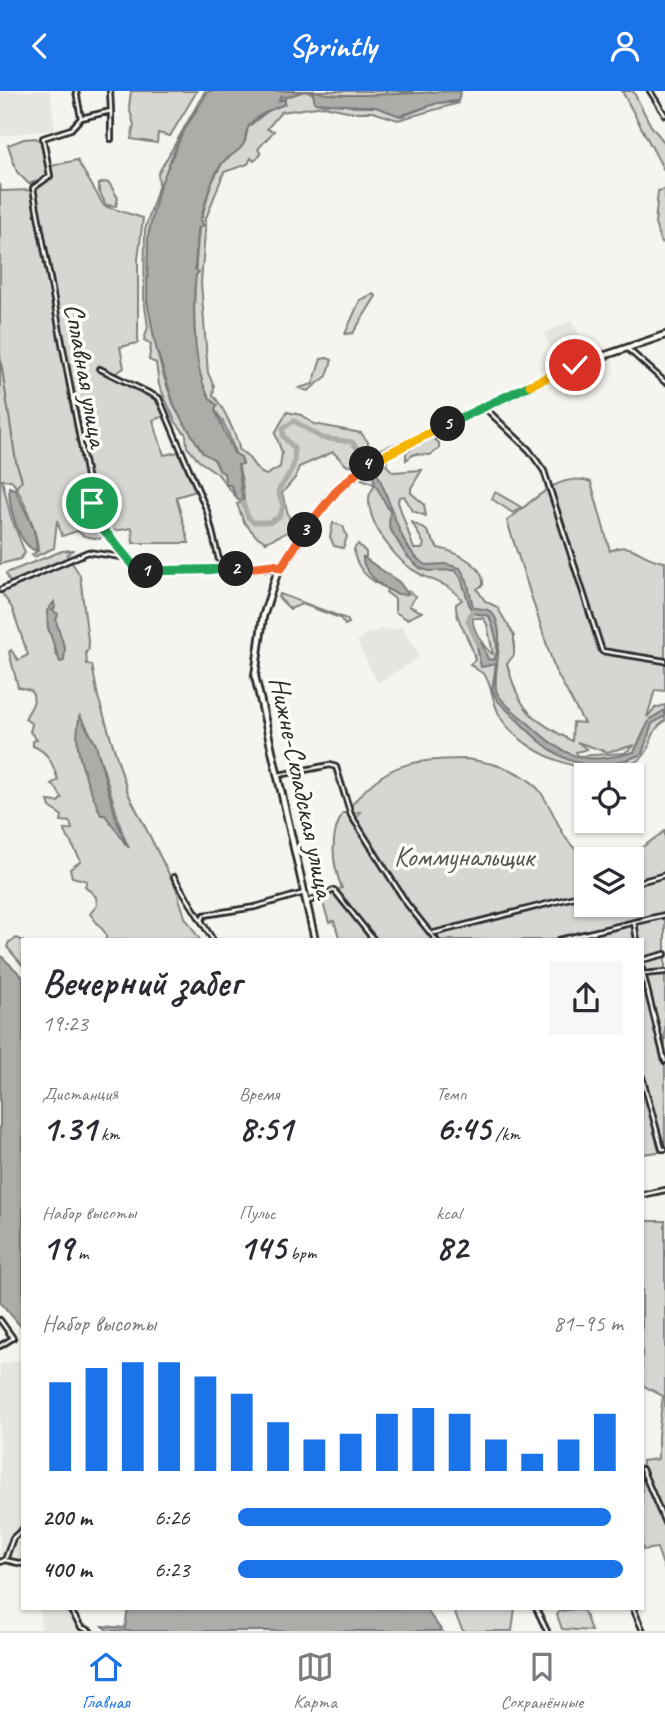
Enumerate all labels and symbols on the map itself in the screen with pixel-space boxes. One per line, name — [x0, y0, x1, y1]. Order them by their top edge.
street label: Сплавная улица — [57, 301, 117, 452]
pin — [545, 335, 605, 395]
pin: 5 — [430, 407, 466, 441]
pin: 4 — [350, 447, 384, 481]
pin — [62, 473, 122, 533]
pin: 3 — [288, 513, 322, 548]
pin: 2 — [218, 552, 254, 587]
pin: 1 — [128, 553, 164, 589]
street label: Нижне-Складская улица — [262, 673, 344, 904]
park label: Коммунальщик — [394, 839, 537, 874]

